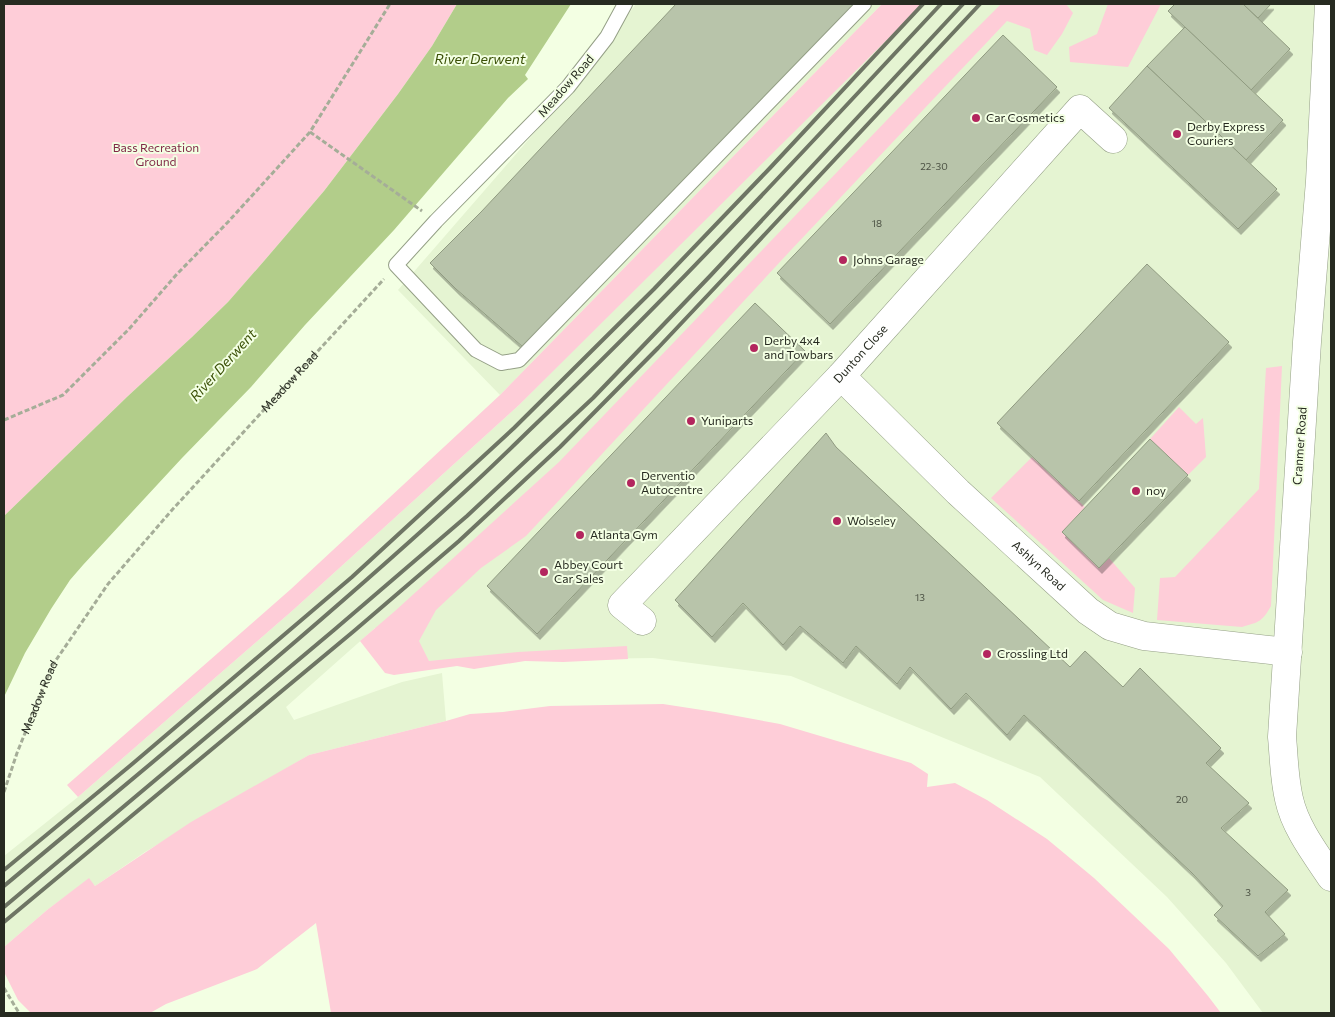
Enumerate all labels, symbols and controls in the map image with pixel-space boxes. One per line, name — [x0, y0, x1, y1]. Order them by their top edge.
water label: River Derwent — [434, 50, 526, 67]
street label: Meadow Road — [534, 51, 596, 119]
place label: Car Cosmetics — [986, 110, 1064, 124]
marker: Car Cosmetics — [970, 112, 982, 124]
place label: Derby Express Couriers — [1187, 119, 1265, 147]
marker: Derby Express Couriers — [1171, 128, 1183, 140]
park label: Bass Recreation Ground — [113, 140, 199, 168]
house number: 22-30 — [920, 160, 948, 172]
house number: 18 — [872, 217, 882, 229]
place label: Johns Garage — [853, 252, 924, 267]
marker: Johns Garage — [837, 254, 849, 266]
street label: Dunton Close — [830, 321, 890, 385]
water label: River Derwent — [186, 325, 260, 404]
place label: Derby 4x4 and Towbars — [764, 333, 833, 361]
marker: Derby 4x4 and Towbars — [748, 342, 760, 354]
street label: Meadow Road — [257, 348, 320, 415]
street label: Cranmer Road — [1289, 406, 1309, 485]
place label: Yuniparts — [701, 413, 753, 427]
marker: Yuniparts — [685, 415, 697, 427]
place label: Derventio Autocentre — [641, 468, 703, 496]
marker: Derventio Autocentre — [625, 477, 637, 489]
place label: noy — [1146, 483, 1166, 497]
marker: noy — [1130, 485, 1142, 497]
place label: Wolseley — [847, 513, 896, 527]
marker: Wolseley — [831, 515, 843, 527]
place label: Atlanta Gym — [590, 527, 658, 541]
marker: Atlanta Gym — [574, 529, 586, 541]
street label: Ashlyn Road — [1010, 537, 1069, 593]
place label: Abbey Court Car Sales — [554, 557, 623, 585]
marker: Abbey Court Car Sales — [538, 566, 550, 578]
house number: 13 — [915, 591, 925, 603]
place label: Crossling Ltd — [997, 646, 1068, 660]
marker: Crossling Ltd — [981, 648, 993, 660]
street label: Meadow Road — [17, 657, 60, 736]
house number: 20 — [1176, 793, 1188, 805]
house number: 3 — [1245, 886, 1251, 898]

